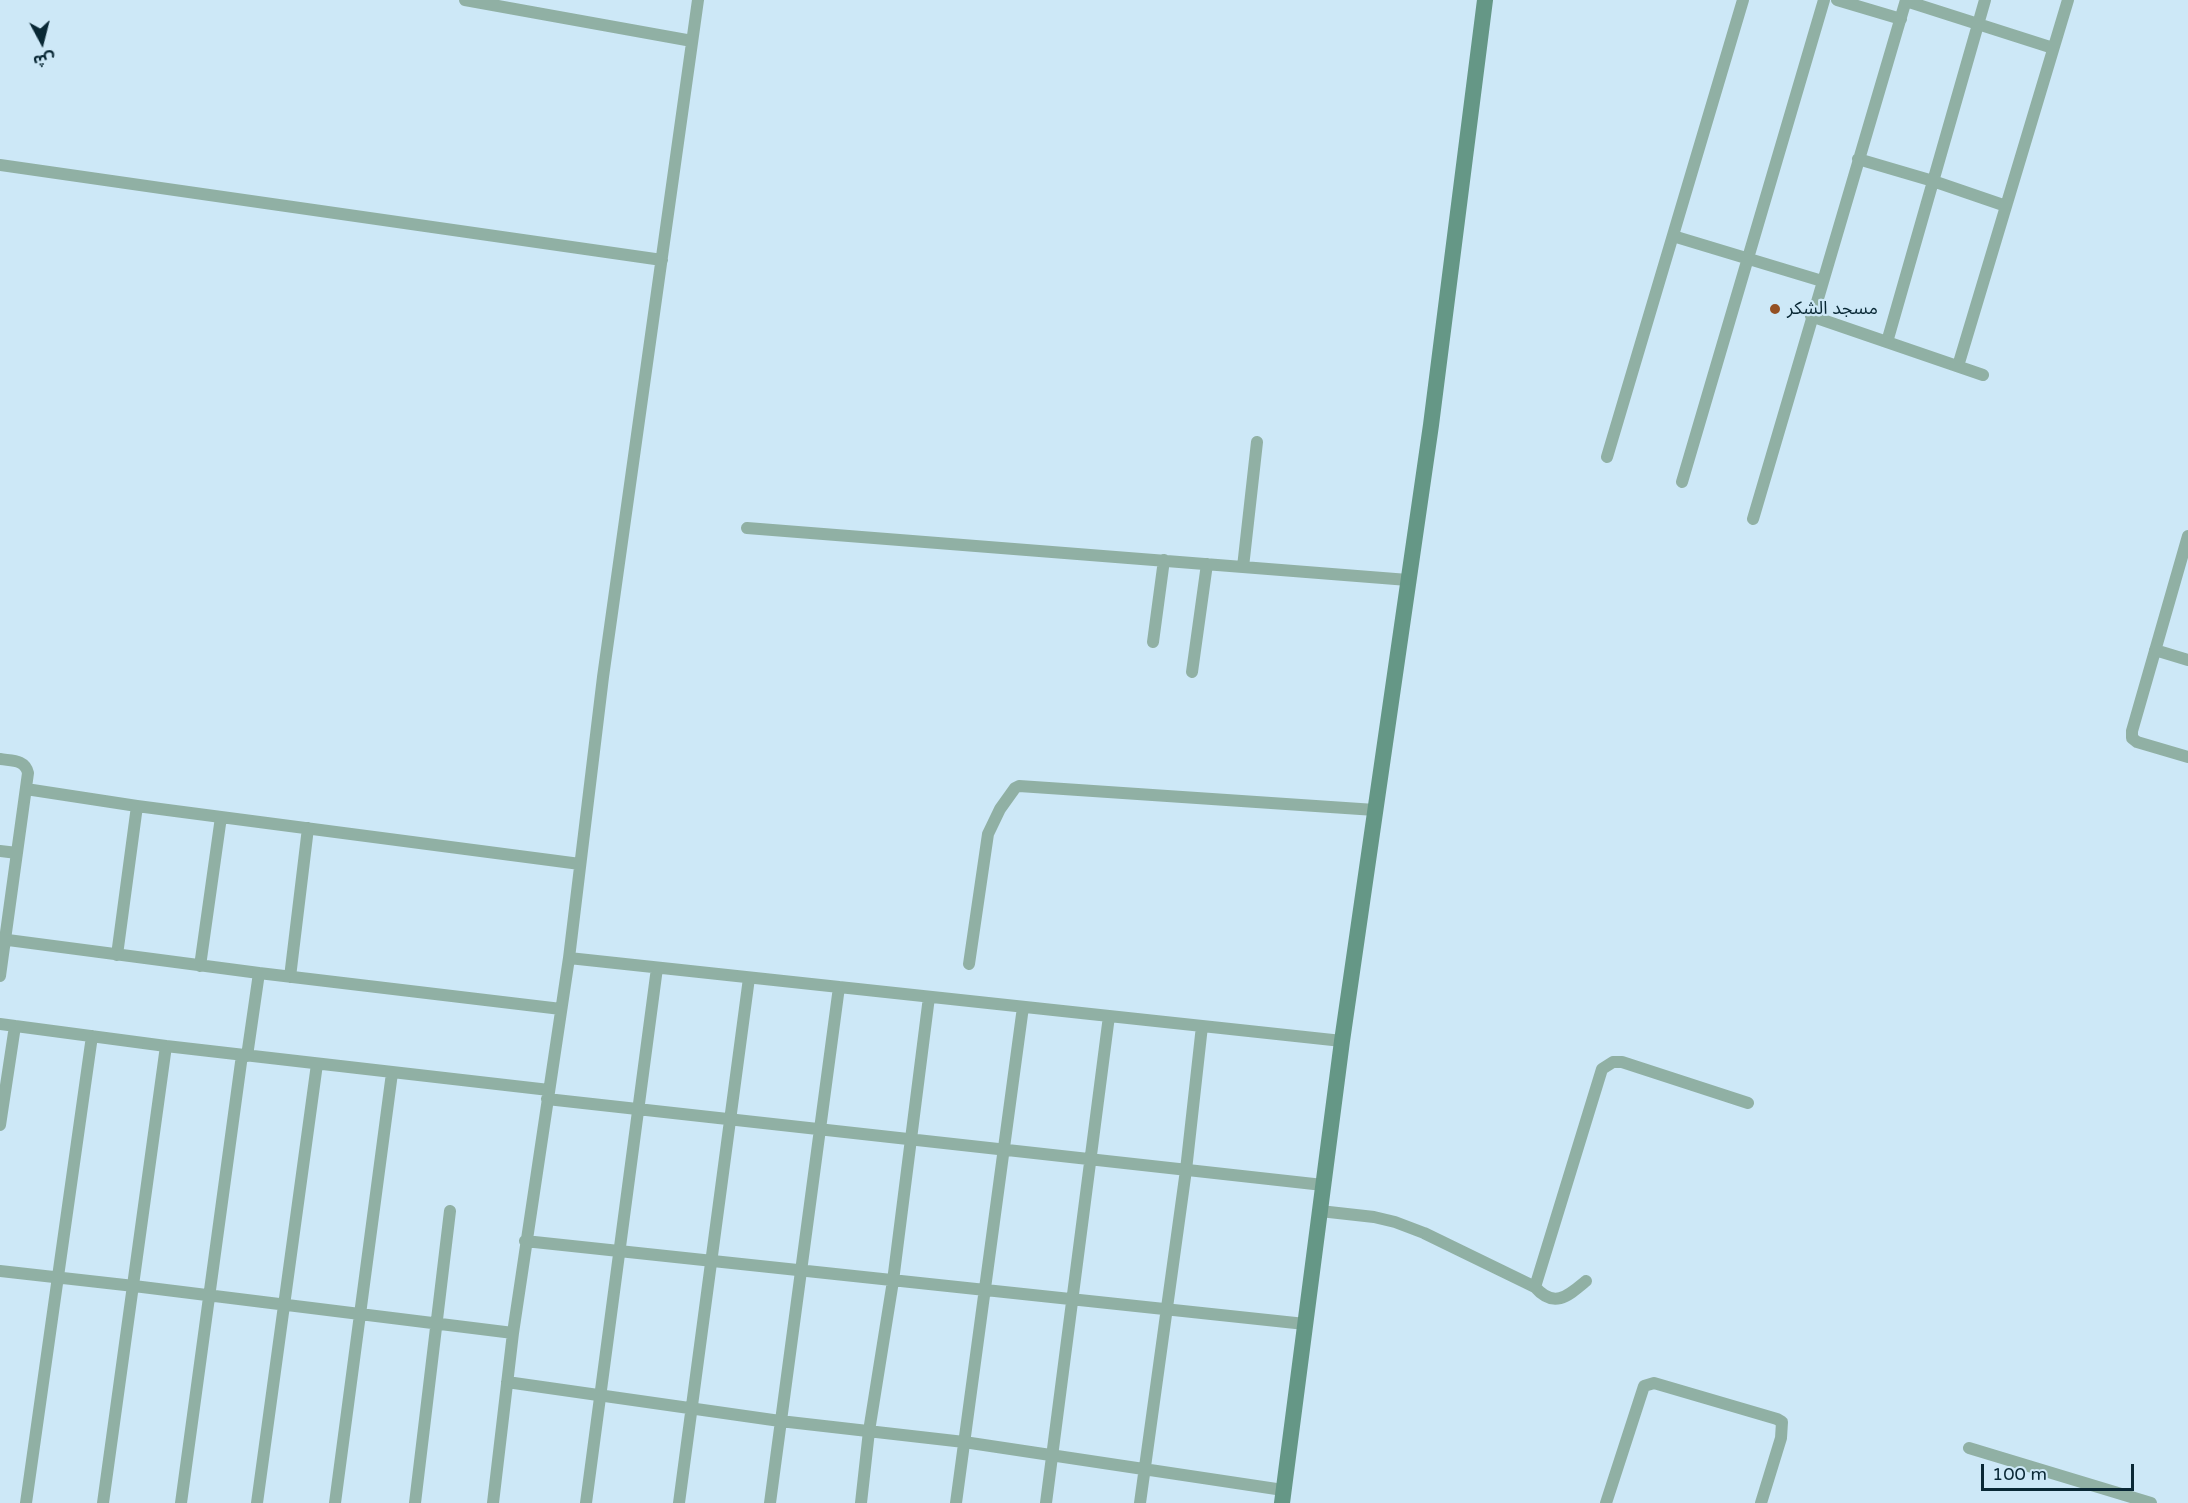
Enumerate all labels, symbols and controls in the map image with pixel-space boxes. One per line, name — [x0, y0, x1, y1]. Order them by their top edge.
north arrow — [12, 12, 72, 72]
text: ش — [32, 49, 56, 71]
place label: مسجد الشكر — [1787, 298, 1878, 320]
marker: مسجد الشكر — [1768, 302, 1782, 316]
scale bar — [1984, 1452, 2137, 1490]
text: 100 m — [1992, 1463, 2047, 1485]

